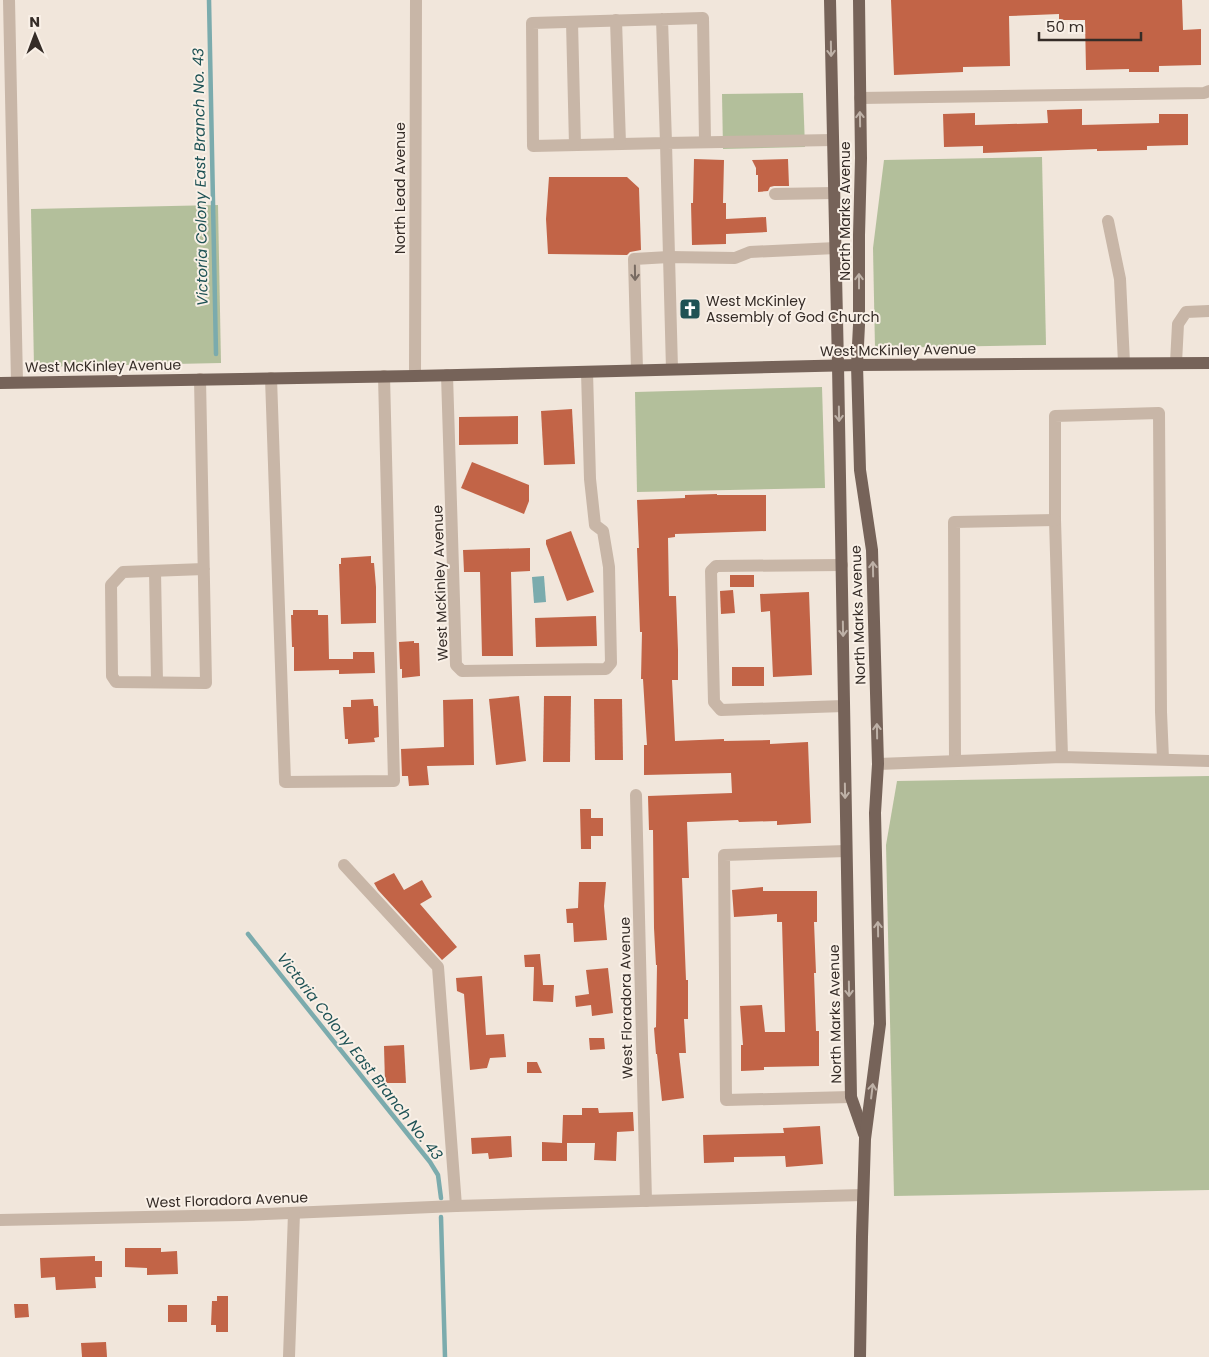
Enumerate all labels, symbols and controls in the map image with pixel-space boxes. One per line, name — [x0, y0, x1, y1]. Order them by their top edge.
north arrow — [10, 10, 60, 60]
scale bar — [1039, 10, 1142, 42]
text: N — [29, 12, 40, 32]
text: 50 m — [1046, 16, 1084, 37]
one-way arrow — [826, 40, 836, 56]
water label: Victoria Colony East Branch No. 43 — [187, 48, 213, 306]
one-way arrow — [855, 111, 865, 127]
street label: North Lead Avenue — [390, 122, 410, 254]
street label: North Marks Avenue — [835, 141, 855, 281]
one-way arrow — [630, 265, 639, 281]
one-way arrow — [854, 273, 864, 290]
place label: West McKinley Assembly of God Church — [706, 291, 879, 327]
church icon: West McKinley Assembly of God Church — [678, 297, 702, 321]
street label: West McKinley Avenue — [820, 339, 977, 361]
street label: West McKinley Avenue — [25, 355, 182, 377]
one-way arrow — [834, 406, 844, 422]
street label: West McKinley Avenue — [427, 504, 453, 661]
street label: North Marks Avenue — [846, 545, 870, 685]
one-way arrow — [868, 561, 877, 577]
one-way arrow — [838, 620, 848, 637]
one-way arrow — [872, 724, 882, 740]
one-way arrow — [840, 783, 850, 799]
street label: West Floradora Avenue — [615, 916, 637, 1079]
one-way arrow — [873, 921, 883, 938]
street label: North Marks Avenue — [824, 944, 846, 1084]
water label: Victoria Colony East Branch No. 43 — [272, 948, 448, 1164]
one-way arrow — [844, 980, 854, 996]
one-way arrow — [867, 1083, 877, 1099]
street label: West Floradora Avenue — [146, 1187, 309, 1213]

